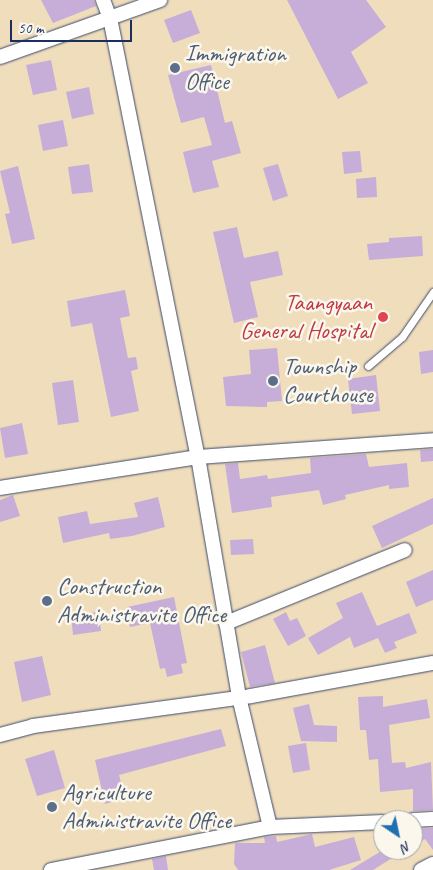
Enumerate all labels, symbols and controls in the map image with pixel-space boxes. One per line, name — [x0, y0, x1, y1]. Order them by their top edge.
scale bar — [12, 10, 135, 42]
text: 50 m — [18, 19, 44, 38]
place label: Immigration Office — [185, 40, 286, 96]
marker: Immigration Office — [169, 62, 181, 74]
place label: Taangyaan General Hospital — [240, 289, 372, 345]
marker: Taangyaan General Hospital — [376, 310, 390, 324]
place label: Township Courthouse — [283, 353, 372, 409]
marker: Township Courthouse — [267, 375, 279, 387]
place label: Construction Administravite Office — [57, 573, 226, 629]
marker: Construction Administravite Office — [41, 595, 53, 607]
place label: Agriculture Administravite Office — [62, 779, 231, 835]
marker: Agriculture Administravite Office — [46, 801, 58, 813]
north arrow — [373, 810, 423, 860]
text: N — [398, 838, 414, 856]

